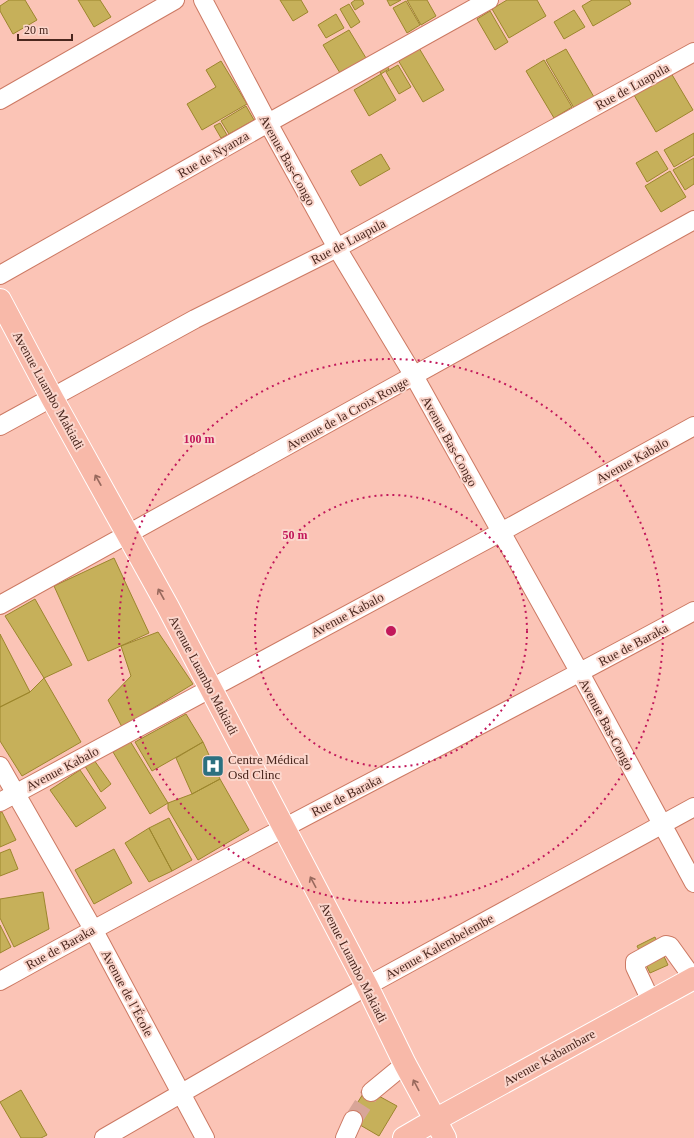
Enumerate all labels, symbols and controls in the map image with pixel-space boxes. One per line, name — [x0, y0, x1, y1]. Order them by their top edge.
scale bar — [18, 16, 72, 42]
text: 20 m — [24, 23, 49, 37]
street label: Rue de Luapula — [593, 60, 672, 113]
street label: Avenue Bas-Congo — [256, 112, 319, 208]
street label: Rue de Nyanza — [175, 128, 252, 181]
street label: Rue de Luapula — [308, 215, 388, 267]
street label: Avenue Luambo Makiadi — [10, 329, 87, 452]
street label: Avenue de la Croix Rouge — [283, 373, 411, 453]
street label: Avenue Bas-Congo — [418, 393, 481, 489]
text: 100 m — [184, 432, 215, 446]
street label: Avenue Kabalo — [594, 434, 671, 486]
one-way arrow — [93, 474, 101, 486]
text: 50 m — [283, 528, 308, 542]
one-way arrow — [157, 588, 164, 600]
street label: Avenue Kabalo — [308, 589, 386, 640]
street label: Avenue Luambo Makiadi — [166, 613, 241, 738]
street label: Rue de Baraka — [596, 620, 671, 669]
centre of rings — [384, 624, 398, 638]
street label: Avenue Bas-Congo — [576, 676, 637, 772]
street label: Avenue Kabalo — [23, 743, 101, 794]
place label: Centre Médical Osd Clinc — [228, 752, 309, 782]
hospital icon: Centre Médical Osd Clinc — [200, 753, 226, 779]
street label: Rue de Baraka — [309, 771, 384, 820]
one-way arrow — [308, 876, 316, 888]
street label: Avenue Luambo Makiadi — [317, 900, 391, 1025]
street label: Avenue Kalembelembe — [383, 910, 496, 982]
street label: Rue de Baraka — [23, 922, 98, 973]
street label: Avenue de l’École — [98, 947, 157, 1039]
street label: Avenue Kabambare — [501, 1026, 598, 1089]
one-way arrow — [412, 1079, 420, 1091]

